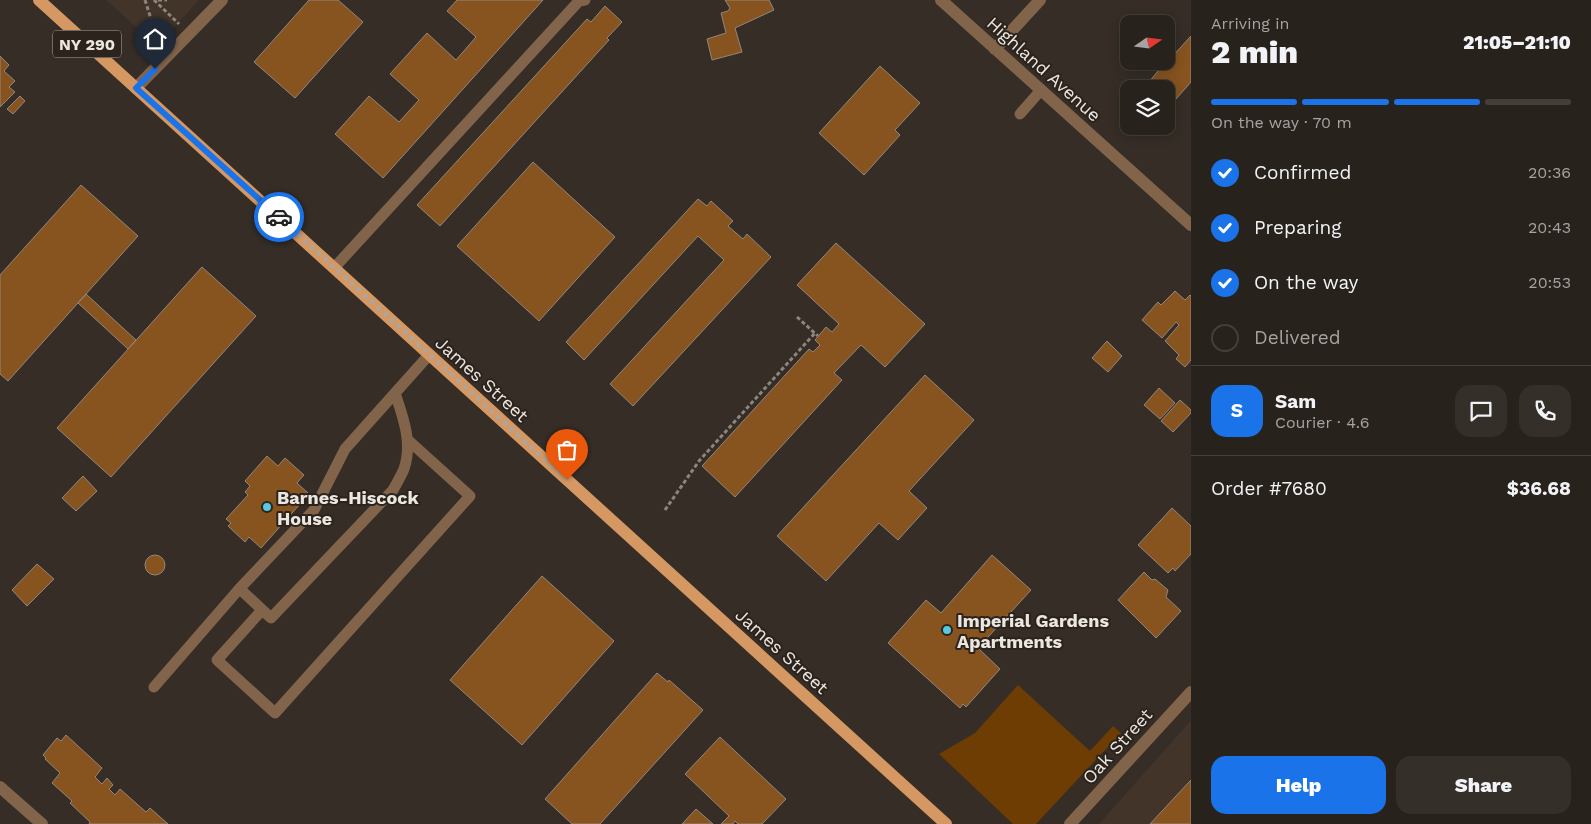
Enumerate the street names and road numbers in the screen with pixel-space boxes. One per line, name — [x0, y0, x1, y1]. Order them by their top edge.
street label: Highland Avenue — [983, 12, 1105, 126]
road number: NY 290 — [53, 31, 121, 58]
street label: James Street — [431, 332, 533, 426]
street label: James Street — [731, 604, 833, 698]
street label: Oak Street — [1078, 704, 1156, 788]

